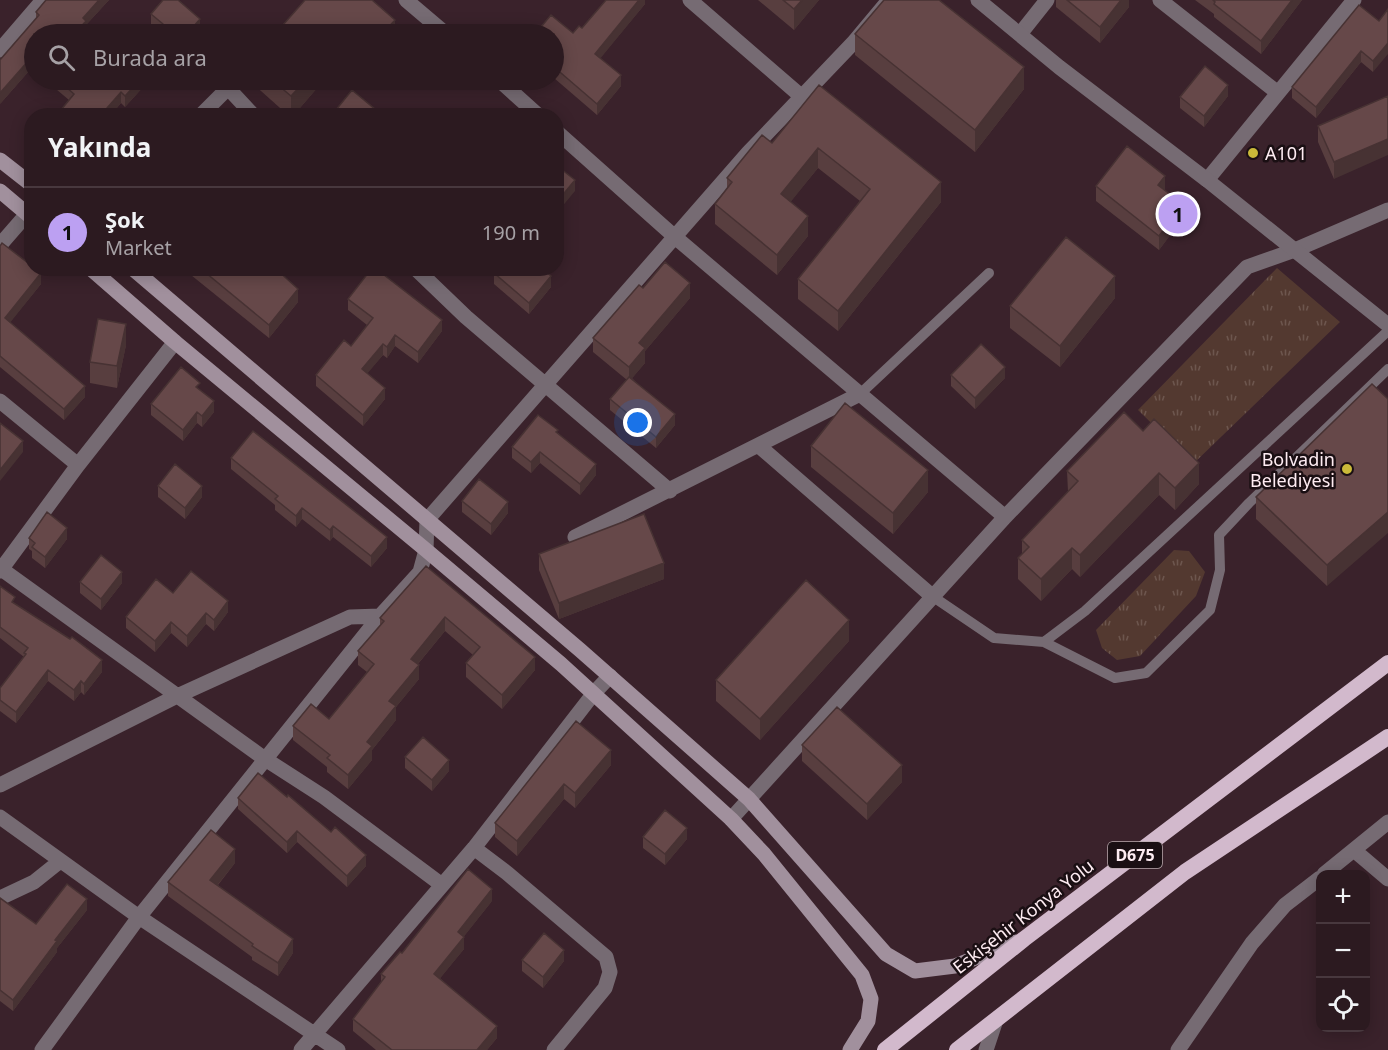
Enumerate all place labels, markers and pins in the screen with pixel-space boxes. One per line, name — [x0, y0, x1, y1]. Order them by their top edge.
place label: A101 — [1265, 141, 1307, 165]
marker: A101 — [1246, 146, 1260, 160]
pin: 1 — [1158, 192, 1198, 236]
place label: Bolvadin Belediyesi — [1250, 447, 1335, 492]
marker: Bolvadin Belediyesi — [1340, 462, 1354, 476]

